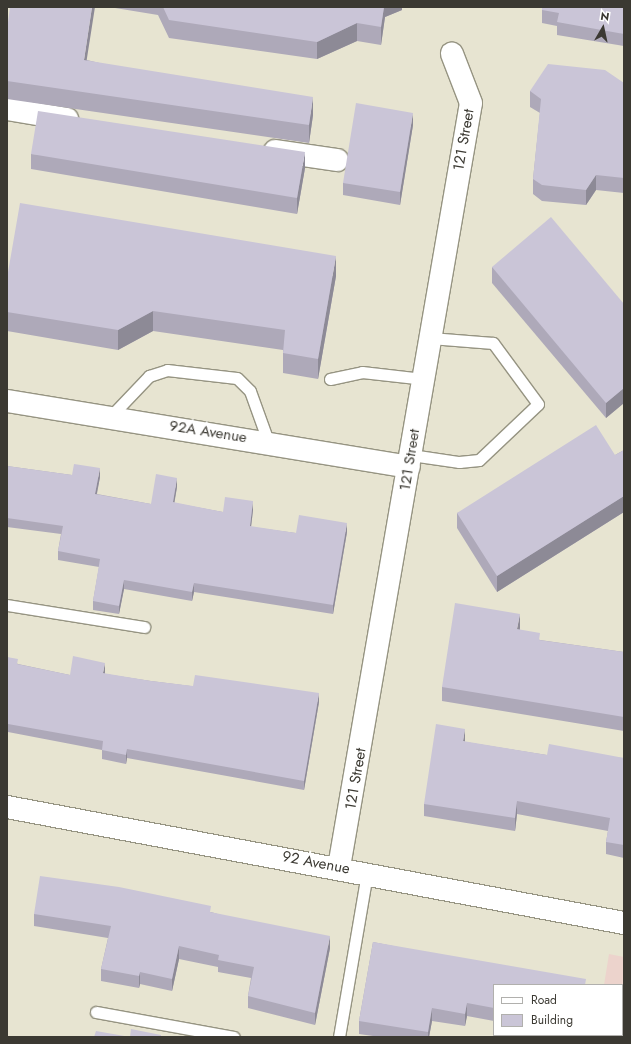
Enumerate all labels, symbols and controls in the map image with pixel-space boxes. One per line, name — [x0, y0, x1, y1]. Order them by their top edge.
north arrow — [583, 8, 623, 48]
text: N — [599, 8, 610, 25]
street label: 121 Street — [450, 108, 478, 172]
street label: 92A Avenue — [168, 417, 248, 447]
street label: 121 Street — [396, 428, 424, 492]
street label: 121 Street — [342, 747, 370, 811]
street label: 92 Avenue — [281, 848, 351, 878]
legend — [493, 984, 623, 1036]
text: Road — [531, 991, 557, 1009]
text: Building — [531, 1011, 573, 1029]

